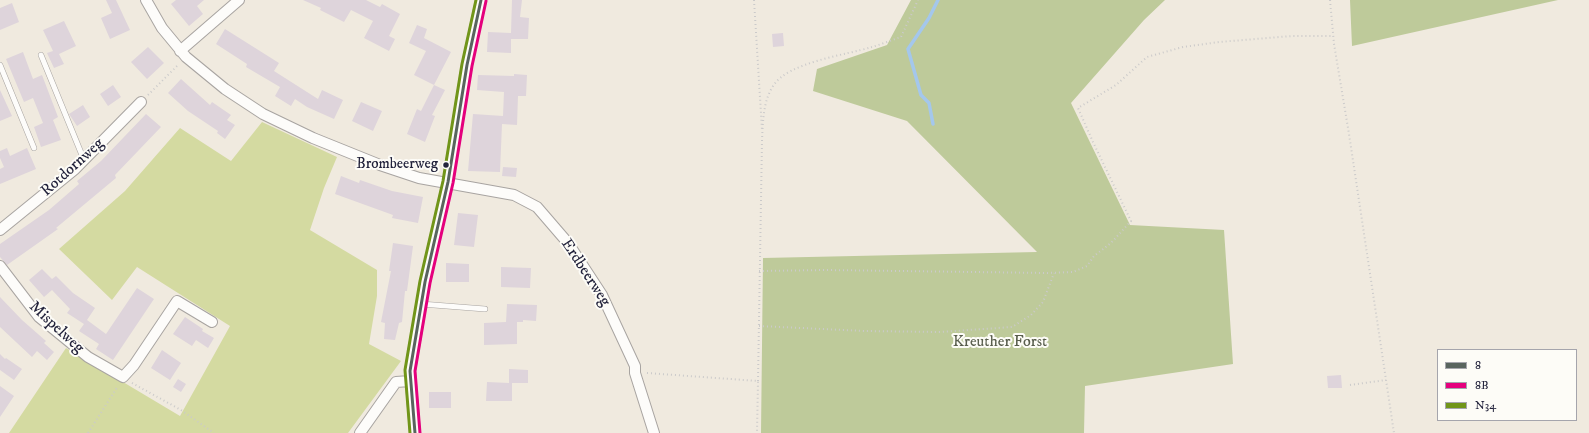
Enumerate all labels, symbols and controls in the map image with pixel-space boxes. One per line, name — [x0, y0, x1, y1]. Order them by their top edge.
street label: Rotdornweg — [38, 135, 108, 201]
place label: Brombeerweg — [356, 156, 438, 174]
marker: Brombeerweg — [441, 160, 451, 170]
street label: Erdbeerweg — [556, 236, 614, 310]
street label: Mispelweg — [25, 298, 87, 358]
park label: Kreuther Forst — [953, 333, 1047, 353]
legend — [1437, 349, 1577, 421]
text: 8 — [1475, 358, 1481, 373]
text: 8B — [1475, 378, 1489, 393]
text: N34 — [1475, 398, 1496, 413]

